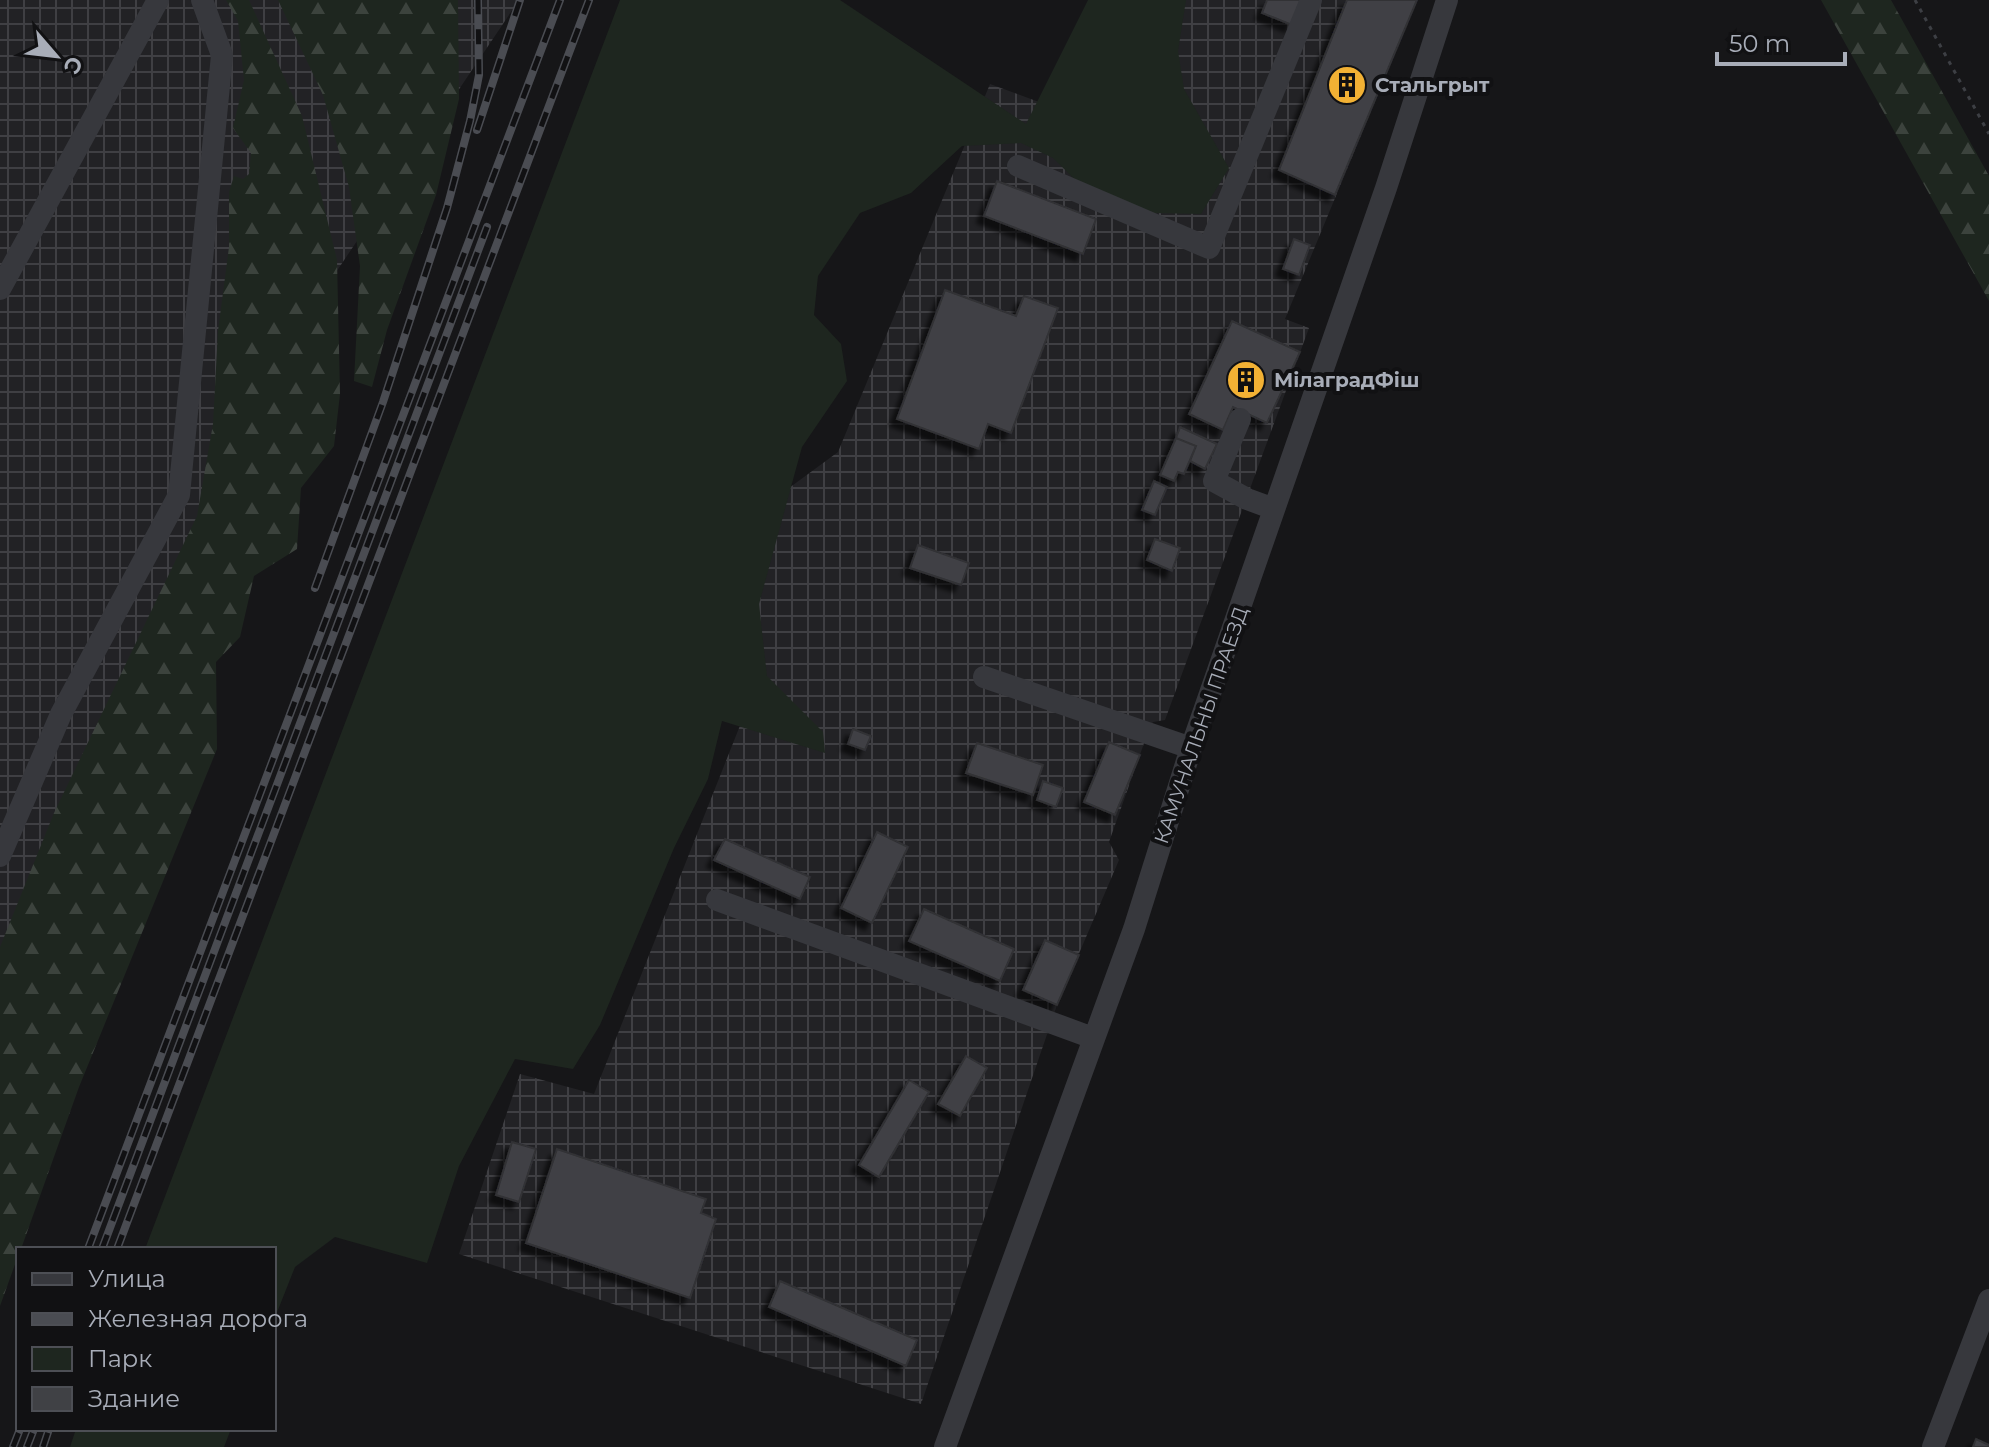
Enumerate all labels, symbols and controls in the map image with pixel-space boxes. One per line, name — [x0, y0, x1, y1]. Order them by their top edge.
north arrow — [16, 16, 96, 96]
scale bar — [1717, 16, 1845, 66]
text: 50 m — [1729, 29, 1790, 58]
text: С — [58, 52, 89, 79]
building icon: Стальгрыт — [1326, 64, 1368, 106]
place label: Стальгрыт — [1375, 73, 1490, 97]
building icon: МілаградФіш — [1225, 359, 1267, 401]
place label: МілаградФіш — [1274, 368, 1419, 392]
street label: КАМУНАЛЬНЫ ПРАЕЗД — [1149, 603, 1253, 847]
legend — [16, 1247, 276, 1431]
text: Улица — [88, 1264, 166, 1293]
text: Железная дорога — [88, 1304, 308, 1333]
text: Парк — [88, 1344, 152, 1373]
text: Здание — [88, 1384, 180, 1413]

